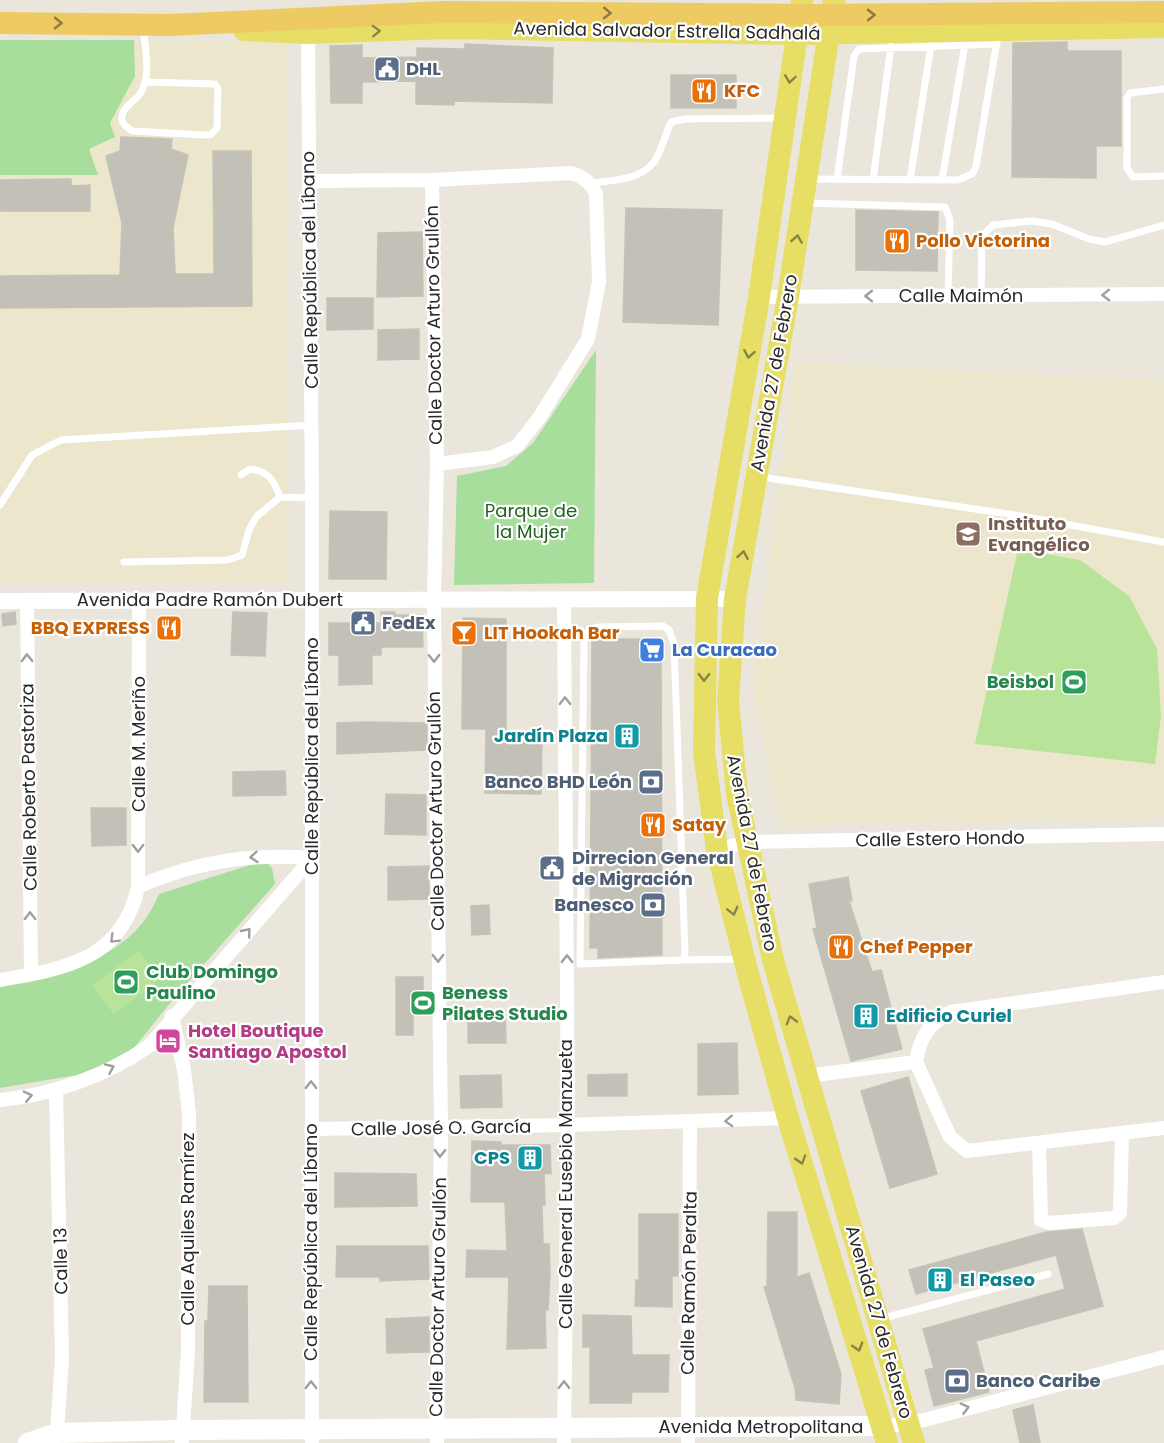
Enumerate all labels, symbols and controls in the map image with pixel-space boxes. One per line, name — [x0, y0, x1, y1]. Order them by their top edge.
one-way arrow — [602, 7, 611, 19]
one-way arrow — [866, 9, 875, 21]
street label: Avenida Salvador Estrella Sadhalá — [513, 15, 821, 46]
one-way arrow — [54, 17, 63, 30]
one-way arrow — [371, 25, 380, 37]
public building icon: DHL — [372, 54, 402, 84]
place label: DHL — [406, 56, 441, 81]
one-way arrow — [784, 74, 796, 83]
restaurant icon: KFC — [689, 76, 719, 106]
place label: KFC — [724, 78, 760, 103]
street label: Calle República del Líbano — [295, 151, 324, 389]
street label: Calle Doctor Arturo Grullón — [419, 205, 448, 445]
restaurant icon: Pollo Victorina — [882, 226, 912, 256]
place label: Pollo Victorina — [916, 228, 1050, 253]
one-way arrow — [790, 234, 803, 244]
street label: Avenida 27 de Febrero — [744, 272, 803, 474]
street label: Calle Maimón — [899, 283, 1023, 308]
one-way arrow — [1101, 289, 1110, 302]
one-way arrow — [864, 290, 873, 302]
one-way arrow — [743, 349, 756, 359]
park label: Parque de la Mujer — [485, 498, 577, 544]
place label: Instituto Evangélico — [988, 511, 1090, 557]
school or university icon: Instituto Evangélico — [953, 519, 983, 549]
one-way arrow — [736, 550, 749, 560]
street label: Avenida Padre Ramón Dubert — [77, 587, 343, 612]
public building icon: FedEx — [348, 608, 378, 638]
place label: FedEx — [382, 610, 436, 635]
restaurant icon: BBQ EXPRESS — [154, 613, 184, 643]
place label: BBQ EXPRESS — [31, 615, 150, 640]
bar icon: LIT Hookah Bar — [449, 618, 479, 648]
place label: LIT Hookah Bar — [484, 620, 620, 645]
supermarket icon: La Curacao — [637, 635, 667, 665]
street label: Calle República del Líbano — [299, 637, 324, 875]
place label: La Curacao — [672, 637, 777, 662]
one-way arrow — [21, 653, 33, 662]
one-way arrow — [428, 654, 440, 663]
sports icon: Beisbol — [1059, 667, 1089, 697]
place label: Beisbol — [987, 669, 1054, 694]
one-way arrow — [698, 673, 710, 682]
street label: Calle M. Meriño — [126, 676, 151, 812]
street label: Calle Roberto Pastoriza — [14, 683, 43, 891]
street label: Calle Doctor Arturo Grullón — [421, 691, 450, 931]
one-way arrow — [559, 696, 571, 705]
building icon: Jardín Plaza — [612, 721, 642, 751]
place label: Jardín Plaza — [494, 723, 608, 748]
street label: Avenida 27 de Febrero — [721, 752, 784, 954]
bank icon: Banco BHD León — [636, 767, 666, 797]
place label: Banco BHD León — [484, 769, 632, 794]
restaurant icon: Satay — [638, 810, 668, 840]
place label: Satay — [672, 812, 727, 837]
street label: Calle Estero Hondo — [855, 825, 1025, 852]
one-way arrow — [132, 844, 145, 853]
place label: Dirrecion General de Migración — [572, 845, 734, 891]
one-way arrow — [249, 850, 259, 863]
public building icon: Dirrecion General de Migración — [537, 853, 567, 883]
bank icon: Banesco — [638, 890, 668, 920]
place label: Banesco — [554, 892, 634, 917]
one-way arrow — [725, 906, 738, 916]
one-way arrow — [24, 911, 36, 920]
one-way arrow — [239, 928, 250, 939]
one-way arrow — [110, 931, 121, 942]
restaurant icon: Chef Pepper — [826, 932, 856, 962]
place label: Chef Pepper — [860, 934, 973, 959]
one-way arrow — [432, 954, 445, 963]
one-way arrow — [561, 954, 573, 963]
place label: Club Domingo Paulino — [146, 959, 278, 1005]
sports icon: Club Domingo Paulino — [111, 967, 141, 997]
place label: Beness Pilates Studio — [442, 980, 568, 1026]
sports icon: Beness Pilates Studio — [408, 988, 438, 1018]
building icon: Edificio Curiel — [851, 1001, 881, 1031]
place label: Edificio Curiel — [886, 1003, 1012, 1028]
one-way arrow — [786, 1015, 798, 1026]
place label: Hotel Boutique Santiago Apostol — [188, 1018, 347, 1064]
hotel icon: Hotel Boutique Santiago Apostol — [153, 1026, 183, 1056]
street label: Calle General Eusebio Manzueta — [553, 1039, 578, 1329]
one-way arrow — [104, 1064, 115, 1076]
one-way arrow — [305, 1080, 317, 1089]
one-way arrow — [23, 1091, 33, 1104]
street label: Calle José O. García — [351, 1113, 531, 1142]
one-way arrow — [725, 1114, 734, 1127]
street label: Calle República del Líbano — [298, 1123, 323, 1361]
street label: Calle Aquiles Ramírez — [175, 1132, 200, 1326]
building icon: CPS — [515, 1143, 545, 1173]
place label: CPS — [474, 1145, 510, 1170]
one-way arrow — [434, 1149, 447, 1158]
one-way arrow — [794, 1154, 806, 1165]
street label: Calle Doctor Arturo Grullón — [423, 1177, 452, 1417]
street label: Calle Ramón Peralta — [674, 1191, 703, 1375]
street label: Avenida 27 de Febrero — [840, 1222, 919, 1421]
street label: Calle 13 — [47, 1227, 74, 1295]
building icon: El Paseo — [925, 1265, 955, 1295]
place label: El Paseo — [960, 1267, 1035, 1292]
one-way arrow — [851, 1341, 863, 1352]
bank icon: Banco Caribe — [942, 1366, 972, 1396]
place label: Banco Caribe — [976, 1368, 1101, 1393]
one-way arrow — [305, 1380, 317, 1389]
one-way arrow — [558, 1380, 571, 1389]
one-way arrow — [960, 1403, 970, 1416]
street label: Avenida Metropolitana — [659, 1414, 863, 1439]

